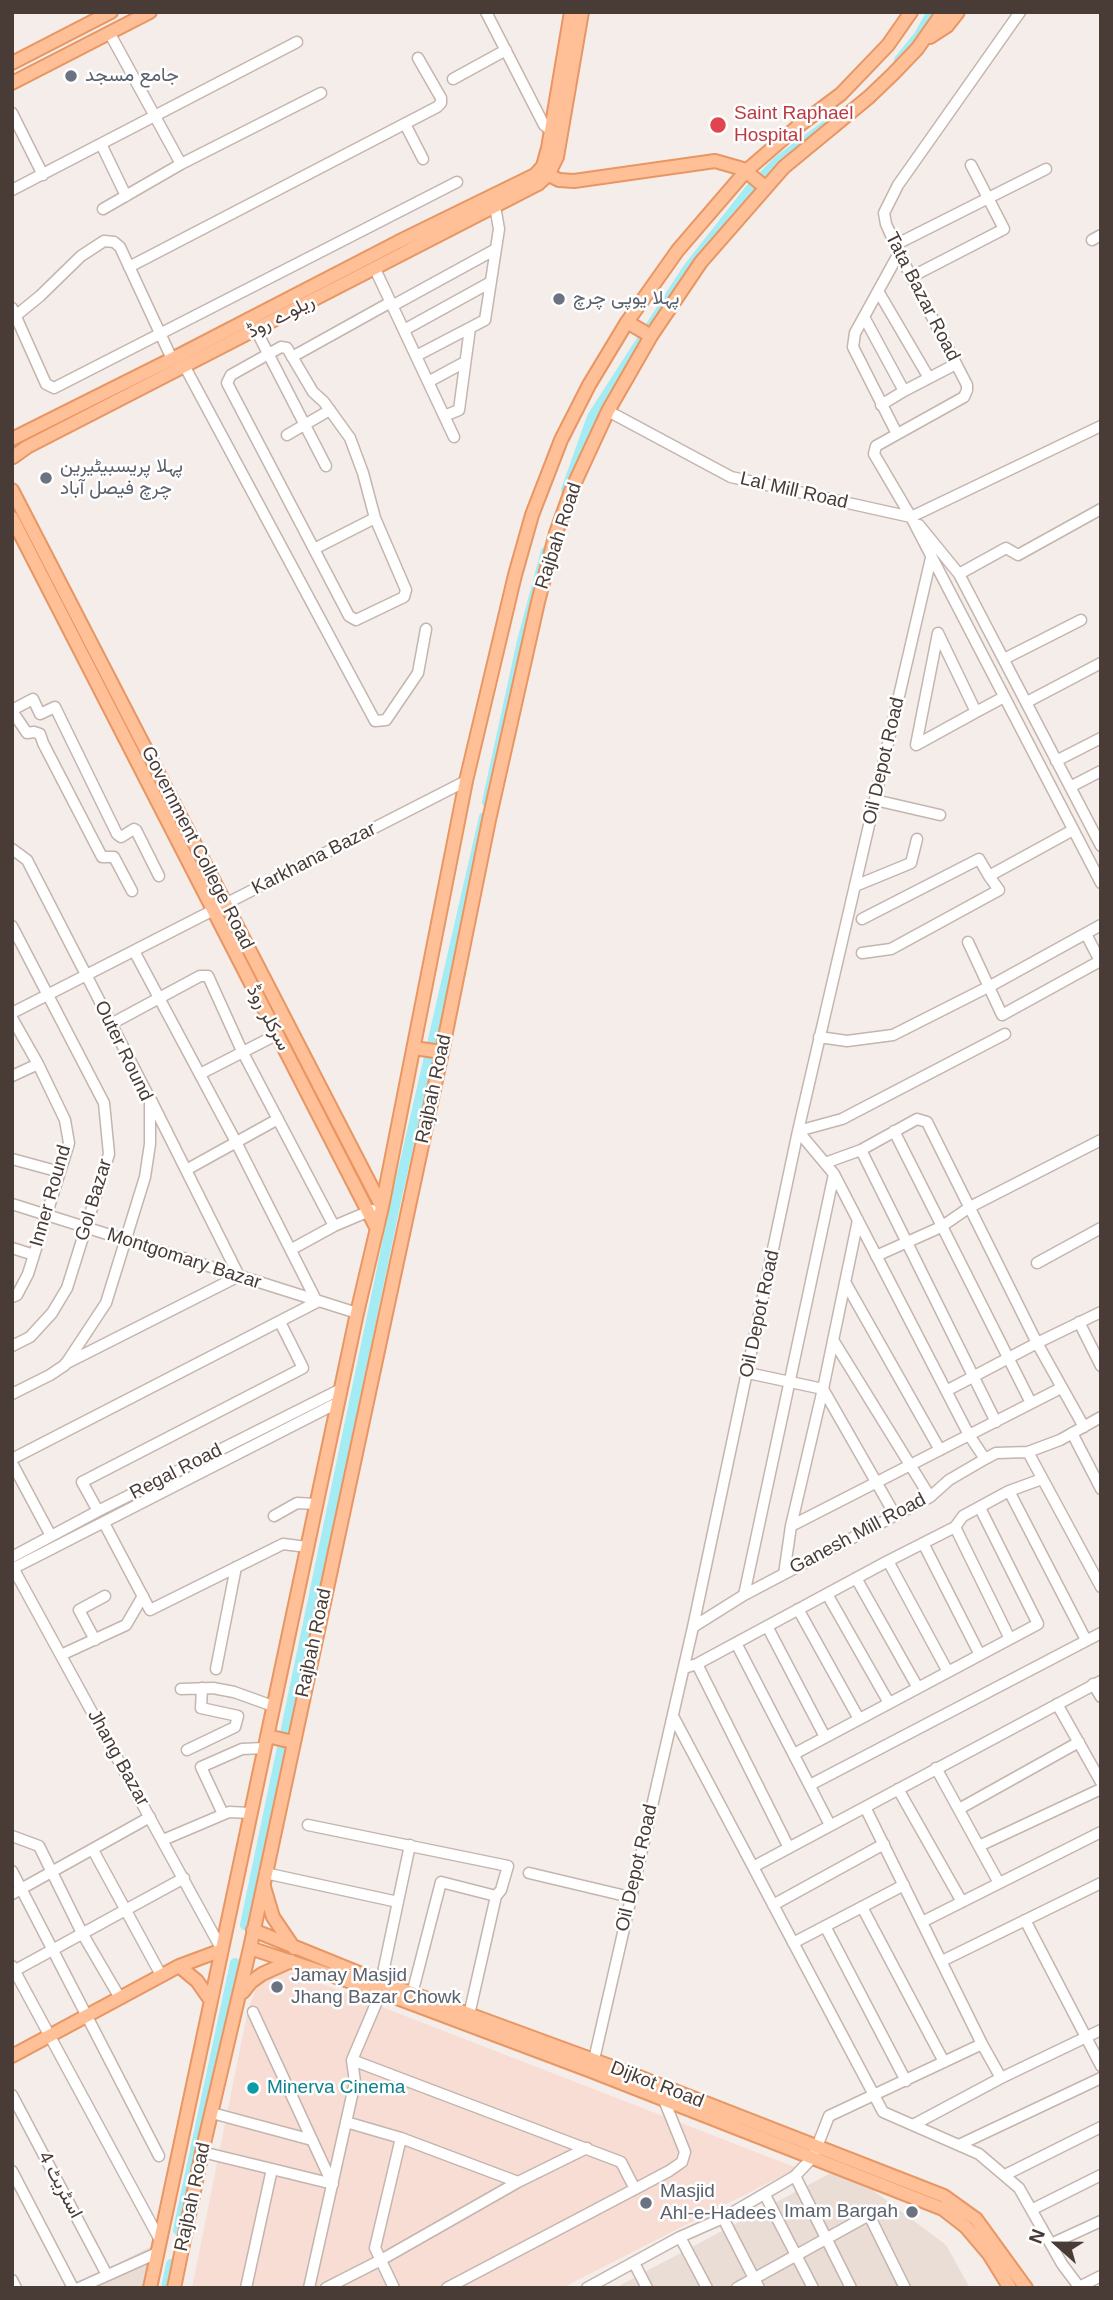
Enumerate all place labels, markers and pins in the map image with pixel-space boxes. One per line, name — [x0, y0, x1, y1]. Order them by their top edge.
place label: جامع مسجد — [85, 65, 179, 87]
marker: جامع مسجد — [63, 68, 79, 84]
place label: Saint Raphael Hospital — [734, 103, 853, 147]
marker: Saint Raphael Hospital — [708, 115, 728, 135]
place label: پہلا یوپی چرچ — [573, 288, 679, 310]
marker: پہلا یوپی چرچ — [551, 291, 567, 307]
place label: پہلا پریسبیٹیرین چرچ فیصل آباد — [60, 456, 183, 500]
marker: پہلا پریسبیٹیرین چرچ فیصل آباد — [38, 470, 54, 486]
place label: Jamay Masjid Jhang Bazar Chowk — [291, 1965, 461, 2009]
marker: Jamay Masjid Jhang Bazar Chowk — [269, 1979, 285, 1995]
place label: Minerva Cinema — [267, 2077, 405, 2099]
marker: Minerva Cinema — [245, 2080, 261, 2096]
place label: Masjid Ahl-e-Hadees — [660, 2181, 776, 2225]
marker: Masjid Ahl-e-Hadees — [638, 2195, 654, 2211]
place label: Imam Bargah — [784, 2201, 898, 2223]
marker: Imam Bargah — [904, 2204, 920, 2220]

